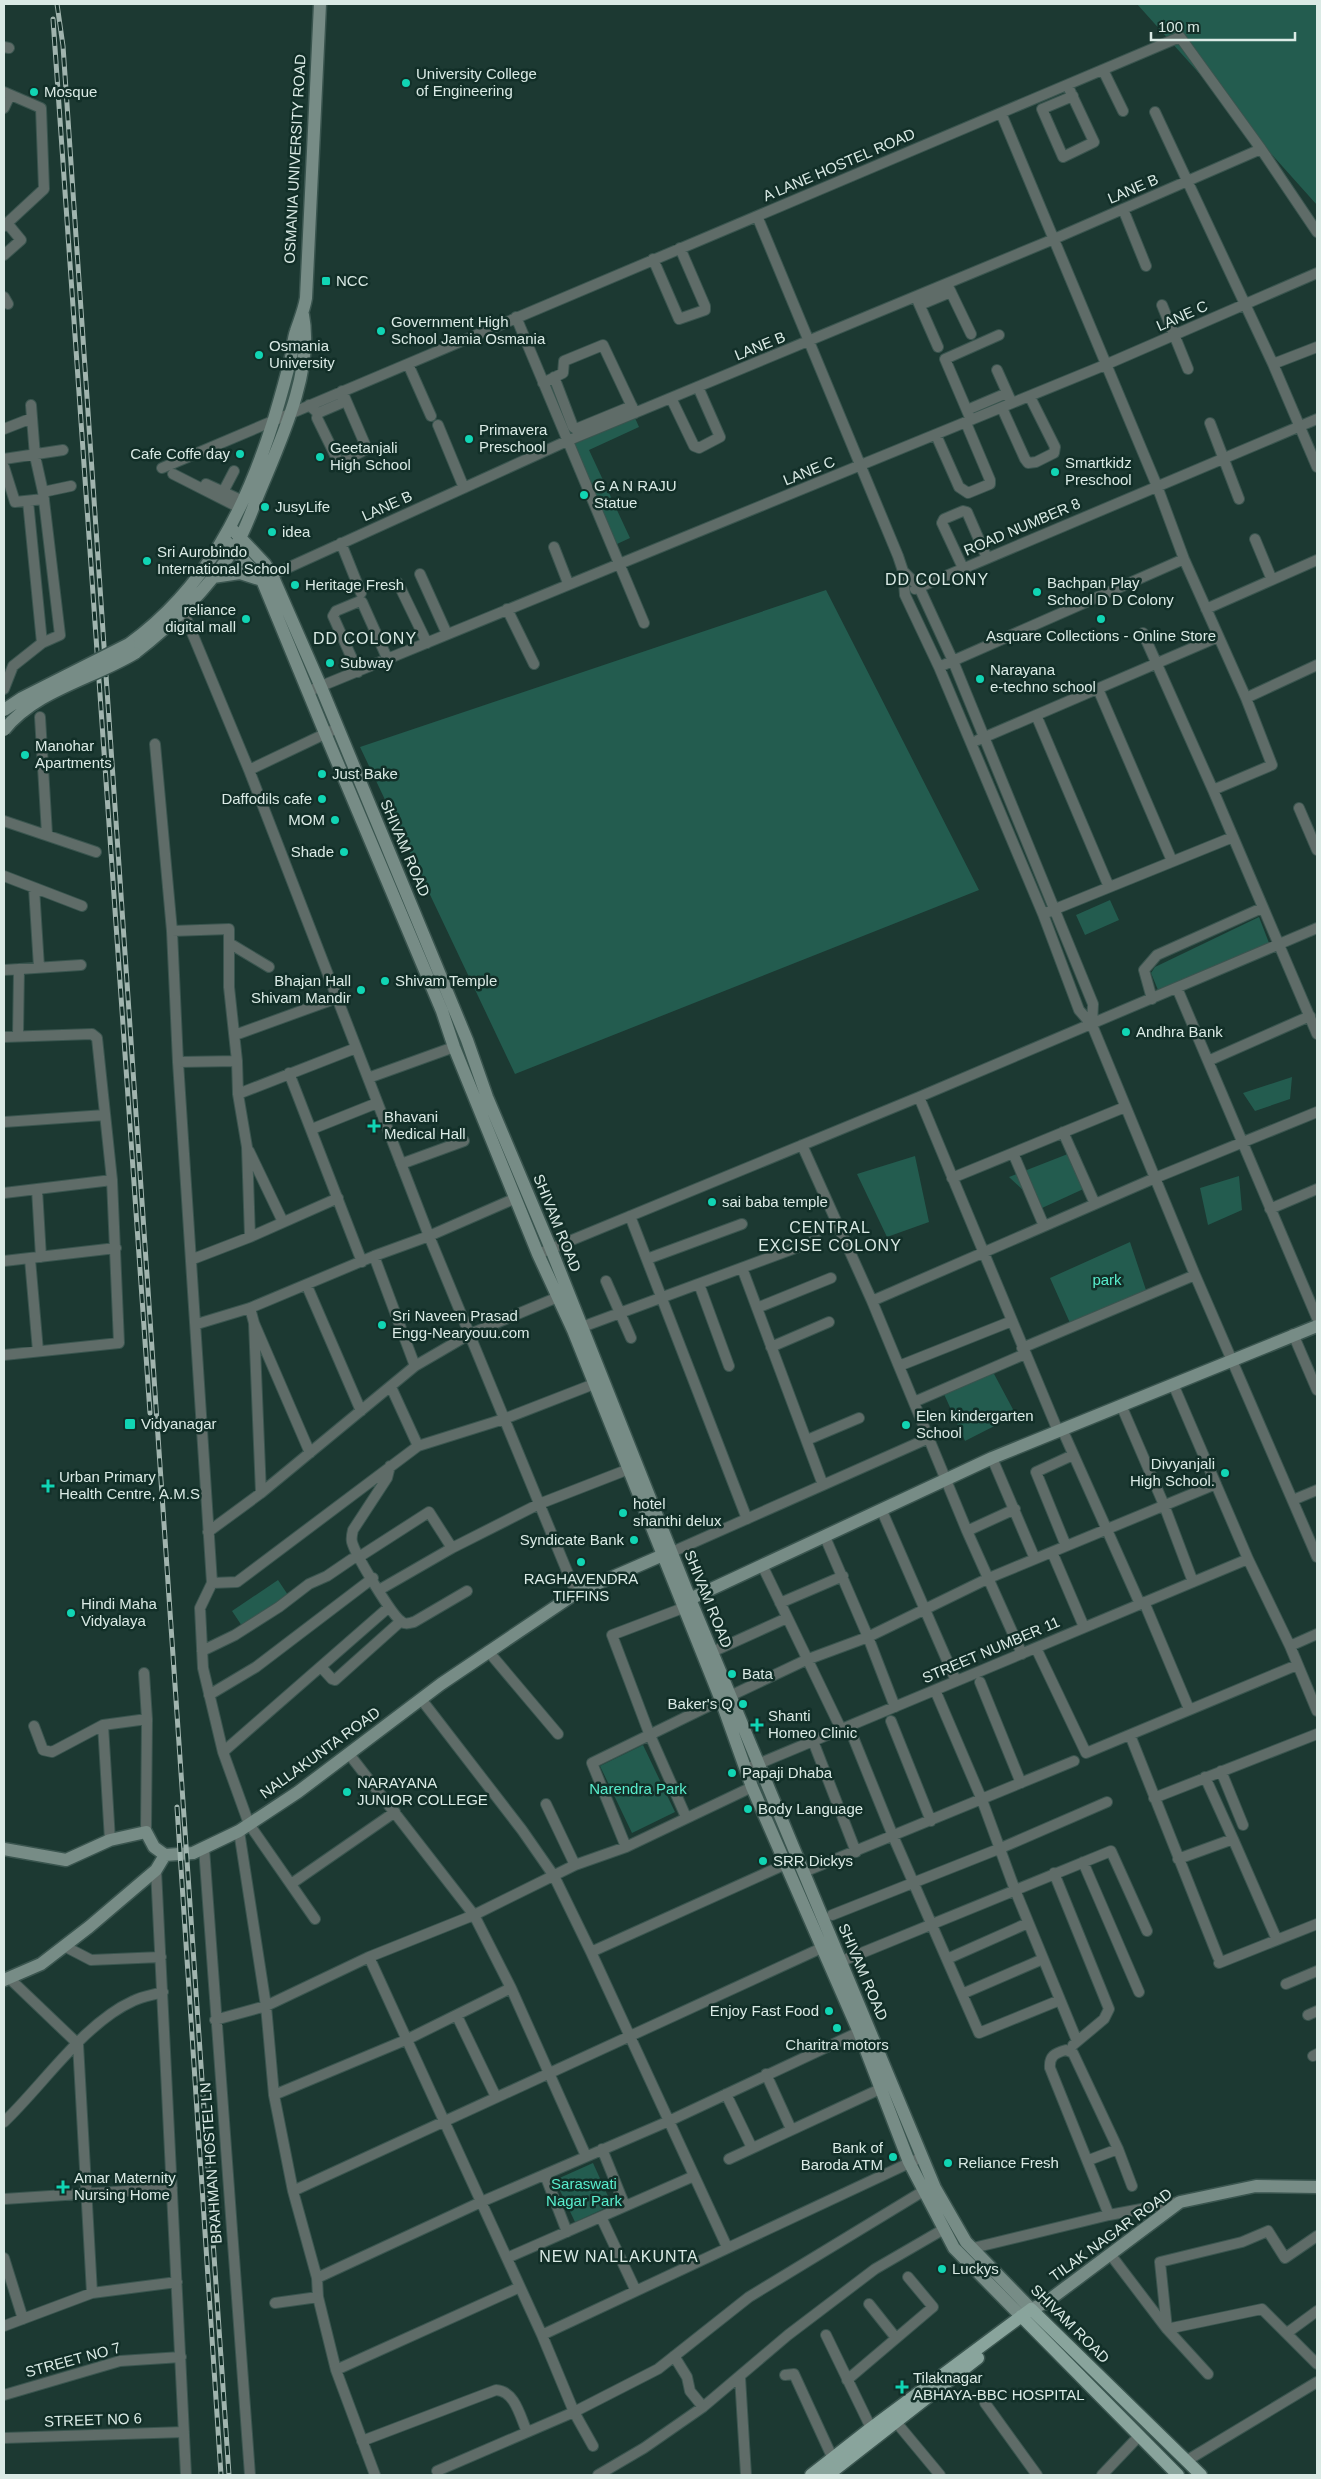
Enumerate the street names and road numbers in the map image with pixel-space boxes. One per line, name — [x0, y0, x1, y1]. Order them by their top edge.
street label: OSMANIA UNIVERSITY ROAD — [281, 54, 308, 264]
street label: A LANE HOSTEL ROAD — [760, 125, 918, 204]
street label: LANE B — [1105, 170, 1161, 207]
street label: LANE C — [1154, 297, 1210, 334]
street label: LANE B — [732, 328, 788, 363]
street label: LANE C — [781, 452, 837, 489]
street label: LANE B — [359, 487, 415, 524]
street label: ROAD NUMBER 8 — [961, 494, 1083, 559]
street label: SHIVAM ROAD — [377, 797, 434, 899]
street label: SHIVAM ROAD — [530, 1171, 585, 1274]
street label: SHIVAM ROAD — [681, 1547, 736, 1650]
street label: STREET NUMBER 11 — [919, 1613, 1062, 1686]
street label: NALLAKUNTA ROAD — [256, 1703, 383, 1802]
street label: SHIVAM ROAD — [835, 1921, 892, 2023]
street label: BRAHMAN HOSTEL LN — [196, 2082, 225, 2244]
street label: TILAK NAGAR ROAD — [1046, 2185, 1175, 2285]
street label: SHIVAM ROAD — [1028, 2281, 1113, 2367]
street label: STREET NO 7 — [23, 2339, 122, 2380]
street label: STREET NO 6 — [44, 2409, 142, 2430]

